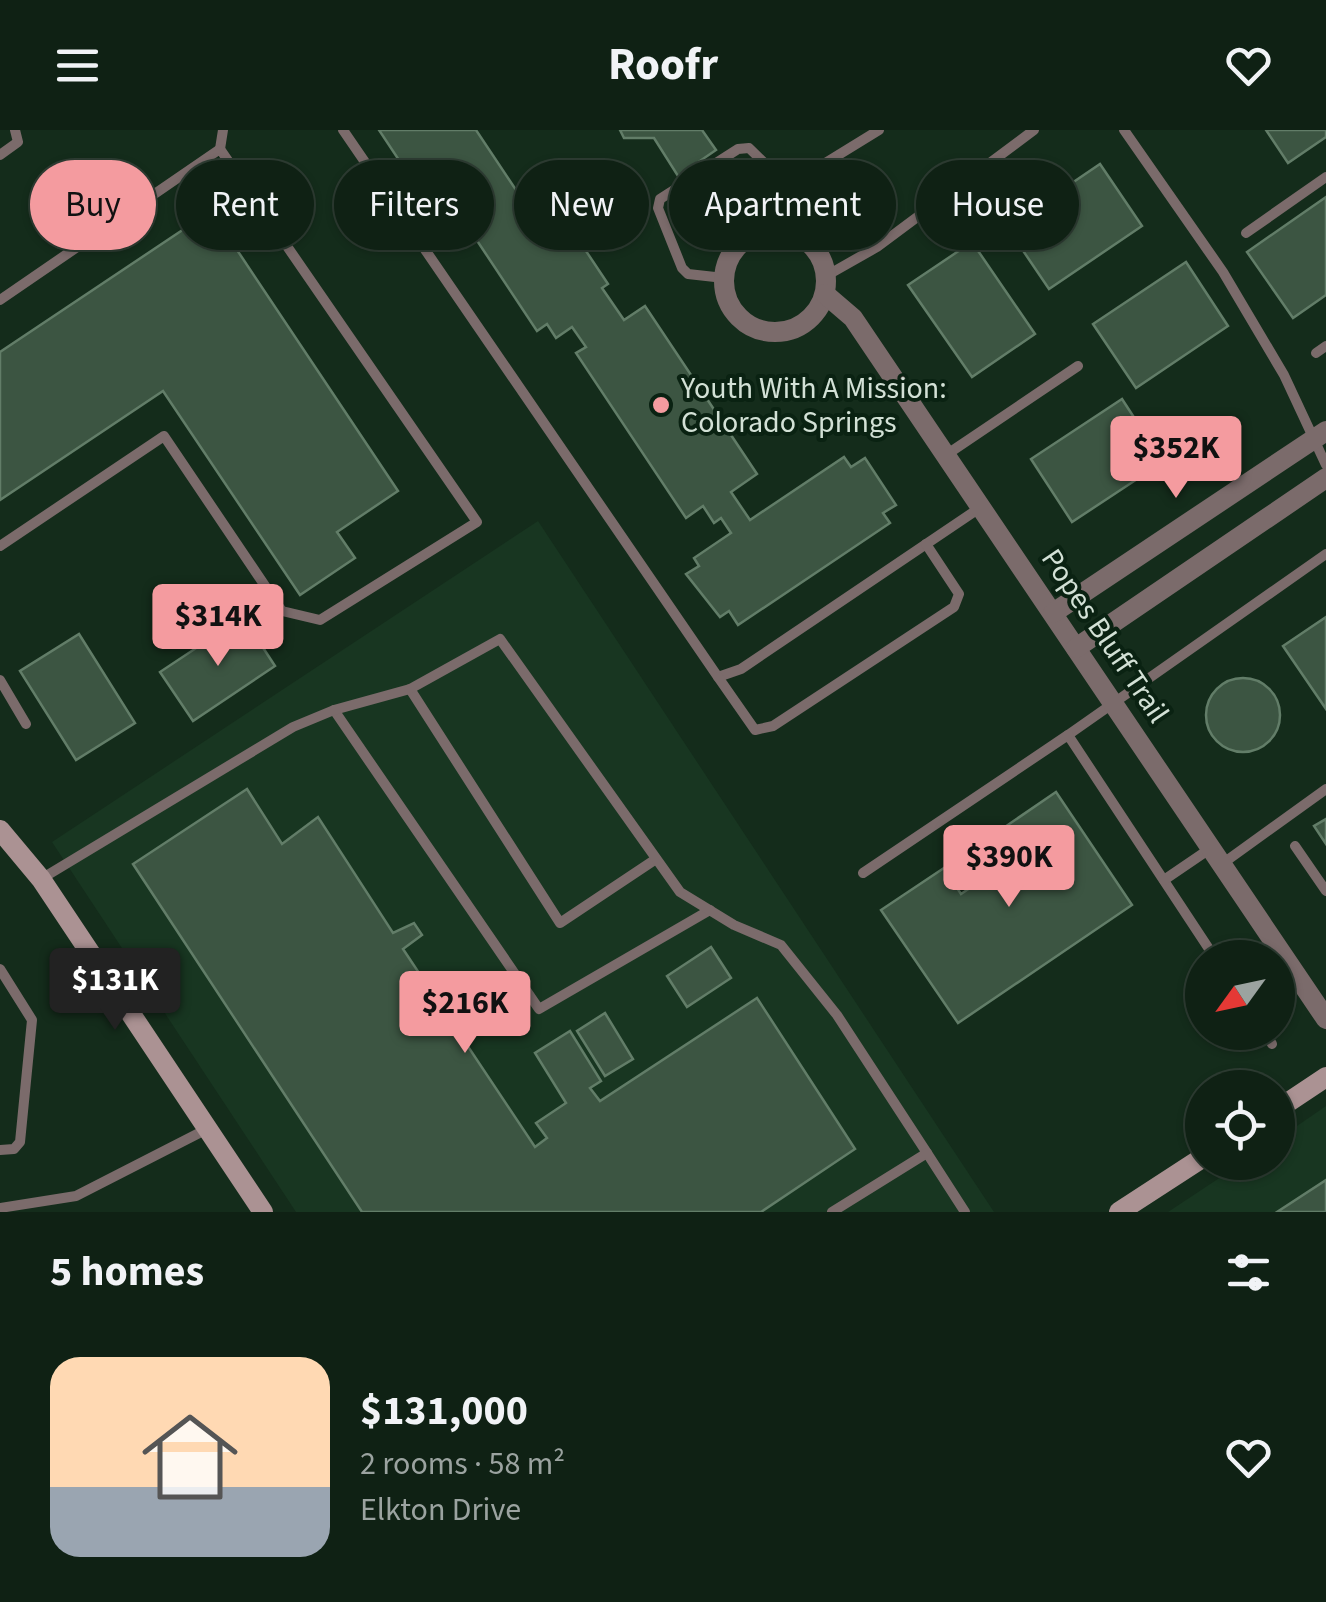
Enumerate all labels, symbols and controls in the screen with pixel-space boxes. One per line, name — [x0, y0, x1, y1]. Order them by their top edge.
text: Roofr — [608, 33, 718, 97]
icon: menu — [50, 38, 105, 93]
icon: heart — [1221, 38, 1276, 93]
chip: Buy — [30, 160, 156, 250]
chip: Rent — [176, 160, 314, 250]
chip: Filters — [334, 160, 494, 250]
chip: New — [514, 160, 649, 250]
chip: Apartment — [669, 160, 896, 250]
chip: House — [916, 160, 1079, 250]
place label: Youth With A Mission: Colorado Springs — [680, 367, 947, 444]
marker: Youth With A Mission: Colorado Springs — [650, 394, 672, 416]
pin: $352K — [1106, 416, 1246, 501]
text: $352K — [1132, 425, 1220, 471]
street label: Popes Bluff Trail — [1031, 540, 1179, 732]
pin: $314K — [148, 584, 288, 669]
text: $314K — [174, 593, 262, 639]
pin: $390K — [939, 825, 1079, 910]
text: $390K — [965, 834, 1053, 880]
north arrow — [1185, 940, 1295, 1050]
map controls — [1185, 940, 1295, 1180]
pin: $131K — [45, 948, 185, 1033]
text: $131K — [71, 957, 159, 1003]
pin: $216K — [395, 971, 535, 1056]
text: $216K — [421, 980, 509, 1026]
button: locate — [1185, 1070, 1295, 1180]
text: 5 homes — [50, 1242, 204, 1302]
icon: filters — [1221, 1245, 1276, 1300]
text: $131,000 — [360, 1381, 528, 1441]
icon: home — [130, 1397, 250, 1517]
icon: heart — [1221, 1430, 1276, 1485]
text: 2 rooms · 58 m² — [360, 1441, 565, 1487]
text: Elkton Drive — [360, 1487, 521, 1533]

